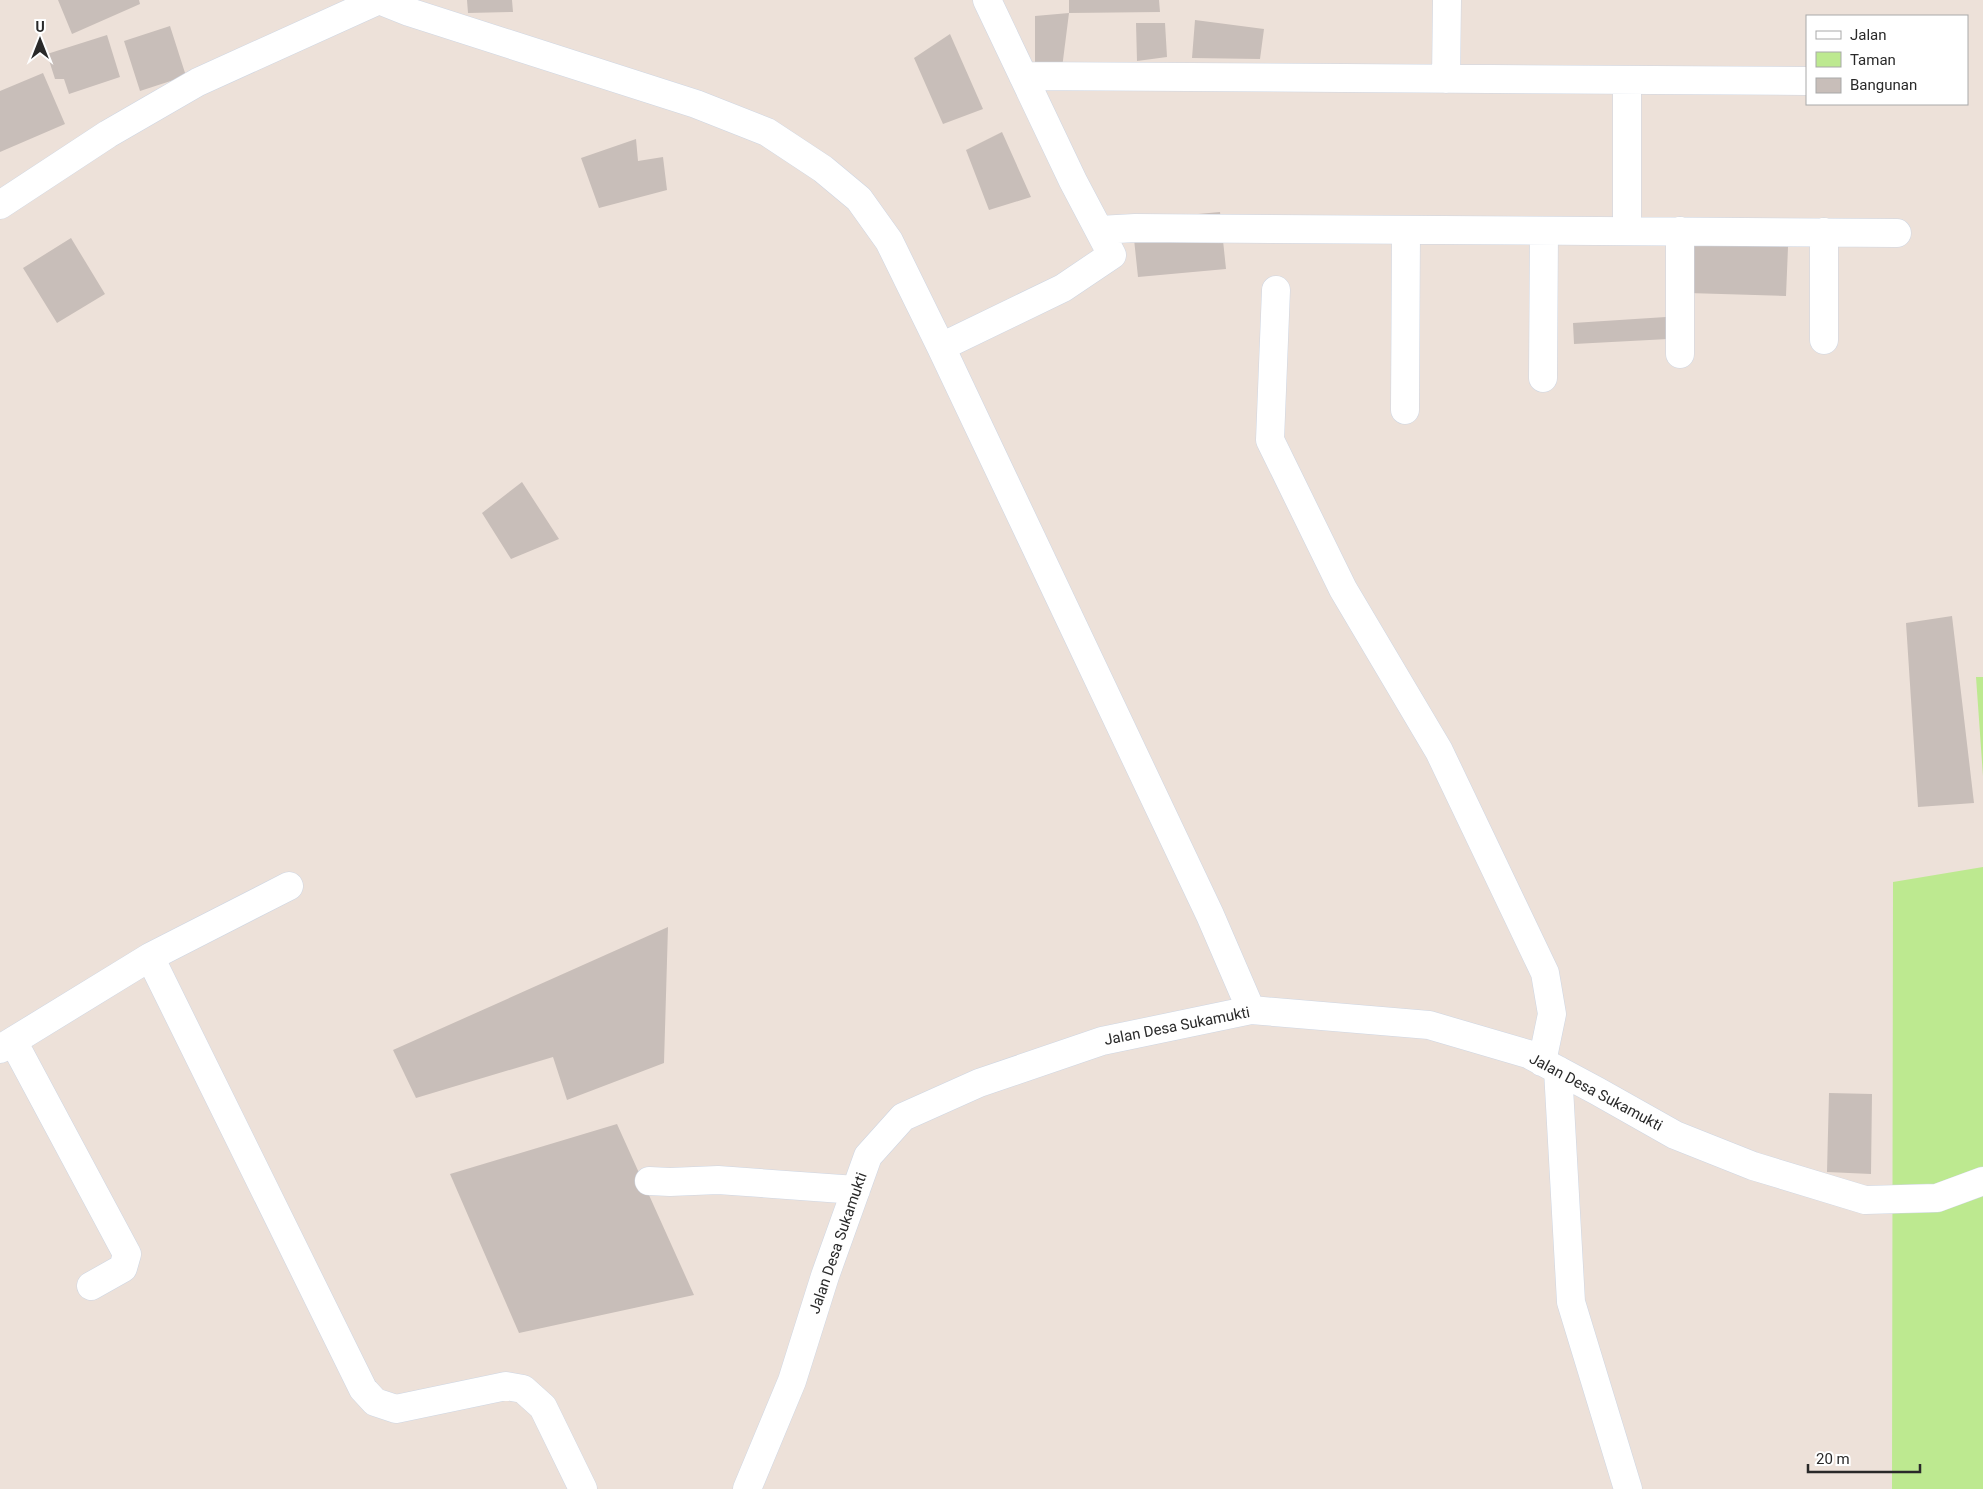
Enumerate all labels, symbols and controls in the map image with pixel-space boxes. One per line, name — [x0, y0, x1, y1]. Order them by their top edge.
north arrow — [15, 15, 65, 65]
legend — [1806, 15, 1968, 105]
text: U — [35, 19, 45, 35]
text: Jalan — [1850, 26, 1887, 44]
text: Taman — [1850, 51, 1896, 69]
text: Bangunan — [1850, 76, 1917, 94]
street label: Jalan Desa Sukamukti — [1103, 1003, 1251, 1049]
street label: Jalan Desa Sukamukti — [1526, 1049, 1666, 1135]
street label: Jalan Desa Sukamukti — [805, 1170, 871, 1316]
scale bar — [1808, 1442, 1920, 1474]
text: 20 m — [1816, 1450, 1850, 1468]

